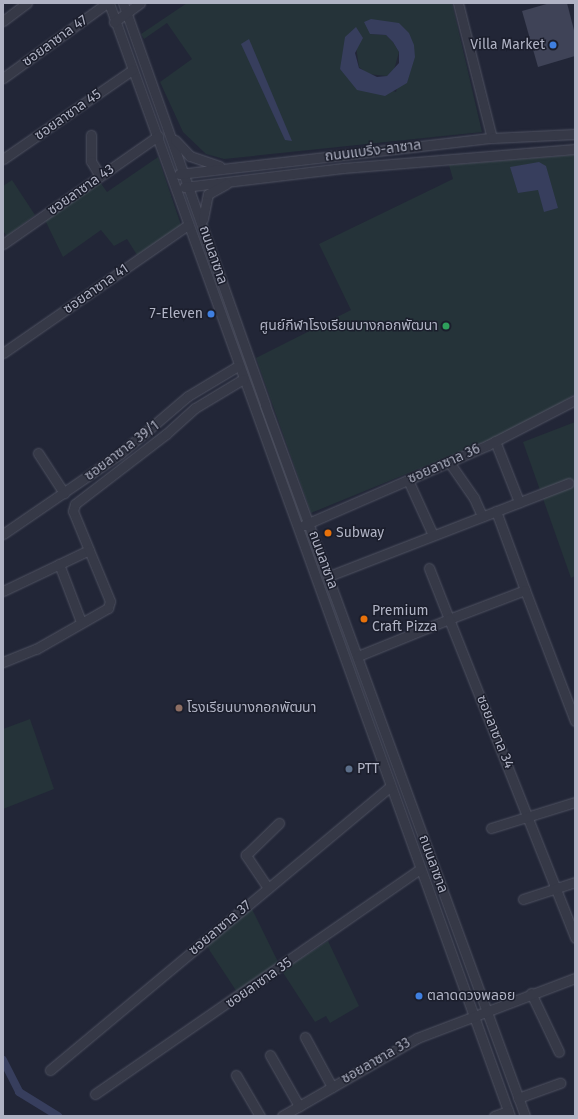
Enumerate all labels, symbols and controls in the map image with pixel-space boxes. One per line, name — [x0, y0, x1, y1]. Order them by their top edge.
street label: ซอยลาซาล 47 — [19, 12, 91, 70]
place label: Villa Market — [470, 37, 545, 53]
marker: Villa Market — [548, 40, 558, 50]
street label: ซอยลาซาล 45 — [32, 86, 104, 144]
street label: ถนนแบริ่ง-ลาซาล — [324, 137, 422, 165]
street label: ซอยลาซาล 43 — [45, 161, 117, 219]
street label: ถนนลาซาล — [195, 224, 231, 286]
street label: ซอยลาซาล 41 — [60, 260, 132, 318]
place label: 7-Eleven — [149, 306, 203, 322]
marker: 7-Eleven — [206, 309, 216, 319]
place label: ศูนย์กีฬาโรงเรียนบางกอกพัฒนา — [260, 318, 438, 334]
marker: ศูนย์กีฬาโรงเรียนบางกอกพัฒนา — [441, 321, 451, 331]
street label: ซอยลาซาล 39/1 — [81, 417, 163, 485]
street label: ซอยลาซาล 36 — [405, 441, 483, 487]
place label: Subway — [336, 525, 384, 541]
marker: Subway — [323, 528, 333, 538]
street label: ถนนลาซาล — [305, 529, 341, 591]
place label: Premium Craft Pizza — [372, 603, 437, 636]
marker: Premium Craft Pizza — [359, 614, 369, 624]
street label: ซอยลาซาล 34 — [473, 693, 517, 771]
place label: โรงเรียนบางกอกพัฒนา — [187, 700, 316, 716]
marker: โรงเรียนบางกอกพัฒนา — [174, 703, 184, 713]
place label: PTT — [357, 761, 379, 777]
marker: PTT — [344, 764, 354, 774]
street label: ถนนลาซาล — [415, 833, 451, 895]
street label: ซอยลาซาล 37 — [185, 897, 255, 959]
street label: ซอยลาซาล 35 — [223, 954, 295, 1012]
place label: ตลาดดวงพลอย — [427, 988, 515, 1004]
marker: ตลาดดวงพลอย — [414, 991, 424, 1001]
street label: ซอยลาซาล 33 — [338, 1034, 414, 1088]

